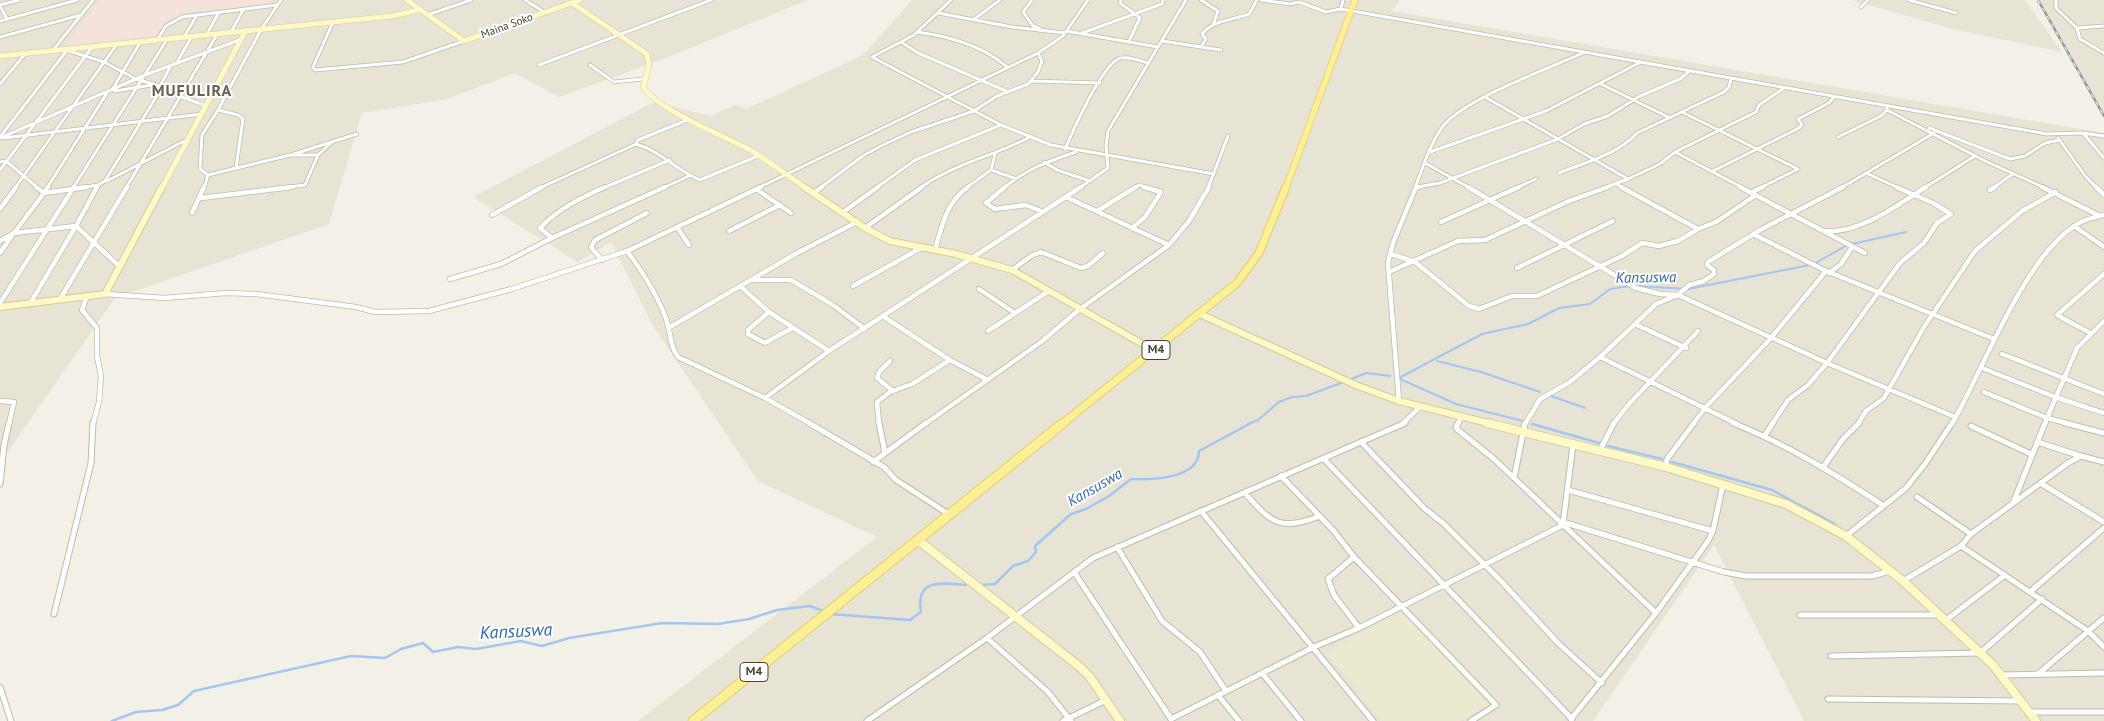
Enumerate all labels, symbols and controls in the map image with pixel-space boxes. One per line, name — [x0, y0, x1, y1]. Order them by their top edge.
street label: Maina Soko — [479, 11, 535, 41]
district label: MUFULIRA — [151, 81, 233, 101]
water label: Kansuswa — [1616, 268, 1676, 288]
road number: M4 — [1142, 340, 1170, 360]
water label: Kansuswa — [1064, 465, 1126, 511]
water label: Kansuswa — [479, 619, 553, 645]
road number: M4 — [740, 662, 768, 682]

